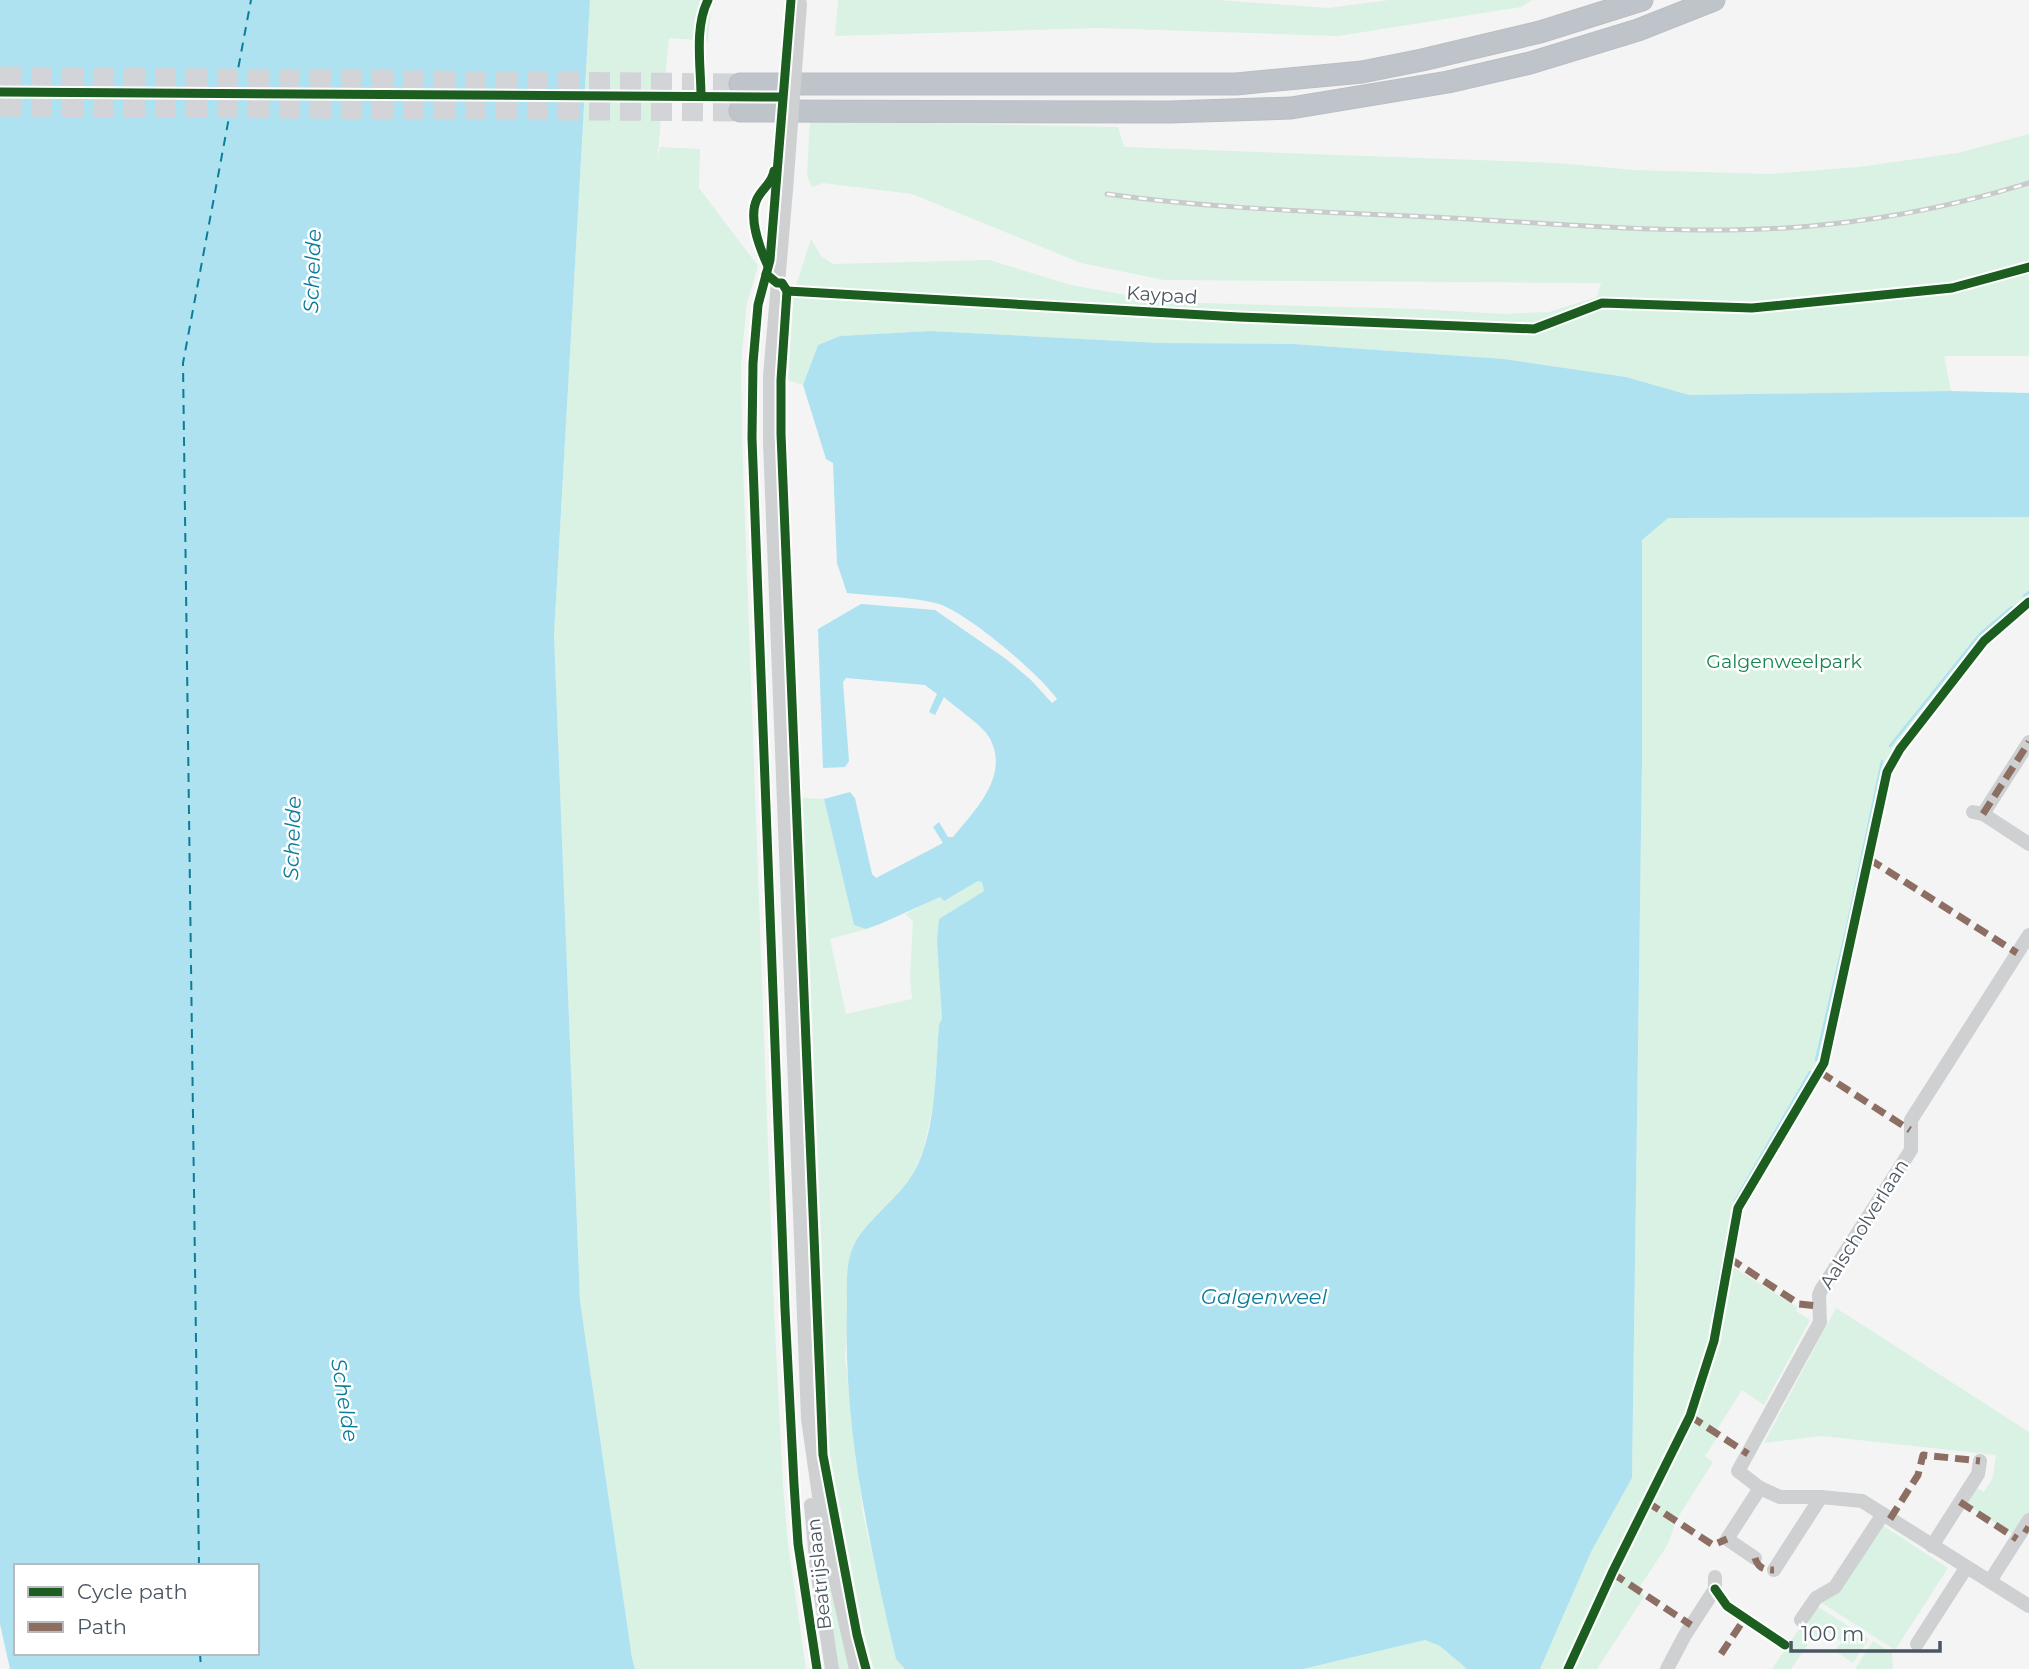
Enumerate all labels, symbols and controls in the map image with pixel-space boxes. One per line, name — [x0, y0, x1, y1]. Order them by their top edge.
water label: Schelde — [298, 229, 326, 313]
street label: Kaypad — [1126, 281, 1198, 309]
park label: Galgenweelpark — [1706, 650, 1862, 673]
water label: Schelde — [278, 796, 306, 880]
street label: Aalscholverlaan — [1815, 1155, 1913, 1293]
water label: Galgenweel — [1201, 1284, 1328, 1309]
water label: Schelde — [326, 1357, 364, 1443]
street label: Beatrijslaan — [802, 1517, 836, 1631]
legend — [14, 1564, 259, 1655]
text: Cycle path — [77, 1579, 188, 1604]
scale bar — [1791, 1610, 1940, 1654]
text: Path — [77, 1614, 127, 1639]
text: 100 m — [1801, 1621, 1864, 1646]

